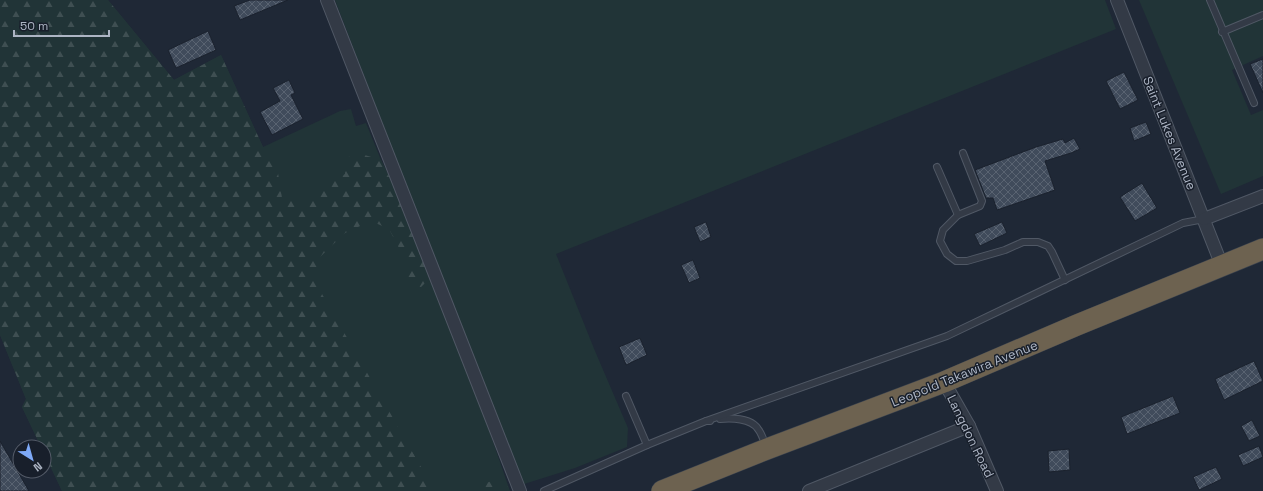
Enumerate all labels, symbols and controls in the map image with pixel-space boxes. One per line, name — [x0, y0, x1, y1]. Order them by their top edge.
scale bar — [14, 12, 109, 38]
text: 50 m — [20, 18, 48, 34]
street label: Saint Lukes Avenue — [1139, 74, 1200, 192]
street label: Leopold Takawira Avenue — [888, 336, 1040, 411]
street label: Langdon Road — [943, 392, 998, 481]
north arrow — [12, 439, 52, 479]
text: N — [31, 459, 45, 475]

